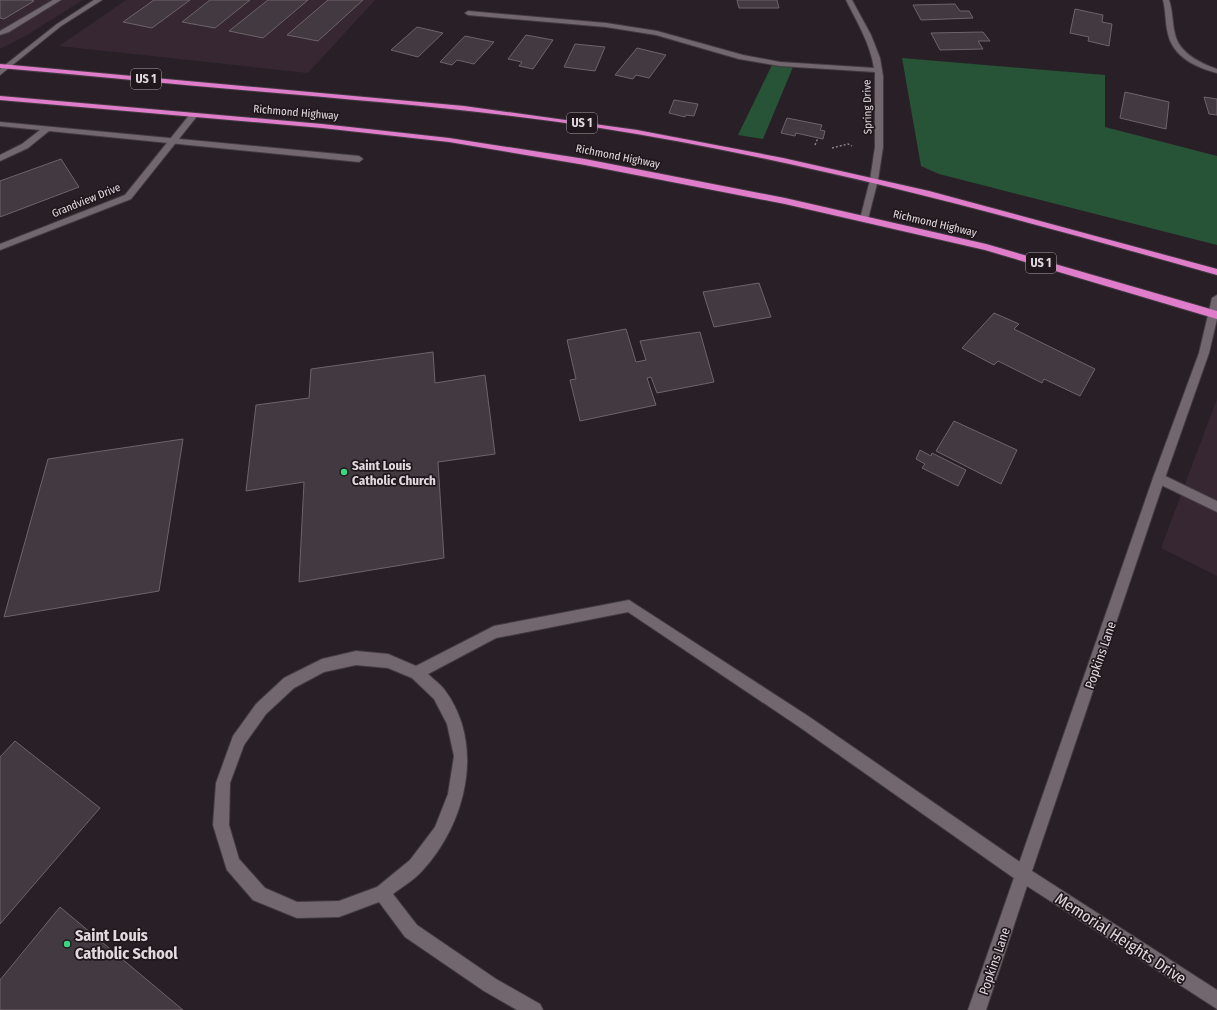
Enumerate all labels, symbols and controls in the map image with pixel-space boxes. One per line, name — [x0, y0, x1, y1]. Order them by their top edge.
road number: US 1 — [131, 69, 161, 89]
street label: Spring Drive — [861, 79, 874, 134]
street label: Richmond Highway — [253, 102, 339, 123]
road number: US 1 — [567, 113, 597, 133]
street label: Richmond Highway — [575, 142, 661, 171]
street label: Grandview Drive — [50, 181, 122, 220]
street label: Richmond Highway — [892, 208, 978, 239]
road number: US 1 — [1026, 253, 1056, 273]
place label: Saint Louis Catholic Church — [352, 458, 436, 488]
marker: Saint Louis Catholic Church — [339, 467, 349, 477]
street label: Popkins Lane — [1082, 620, 1119, 691]
street label: Memorial Heights Drive — [1052, 889, 1190, 988]
place label: Saint Louis Catholic School — [75, 926, 178, 963]
street label: Popkins Lane — [976, 926, 1013, 997]
marker: Saint Louis Catholic School — [62, 939, 72, 949]

